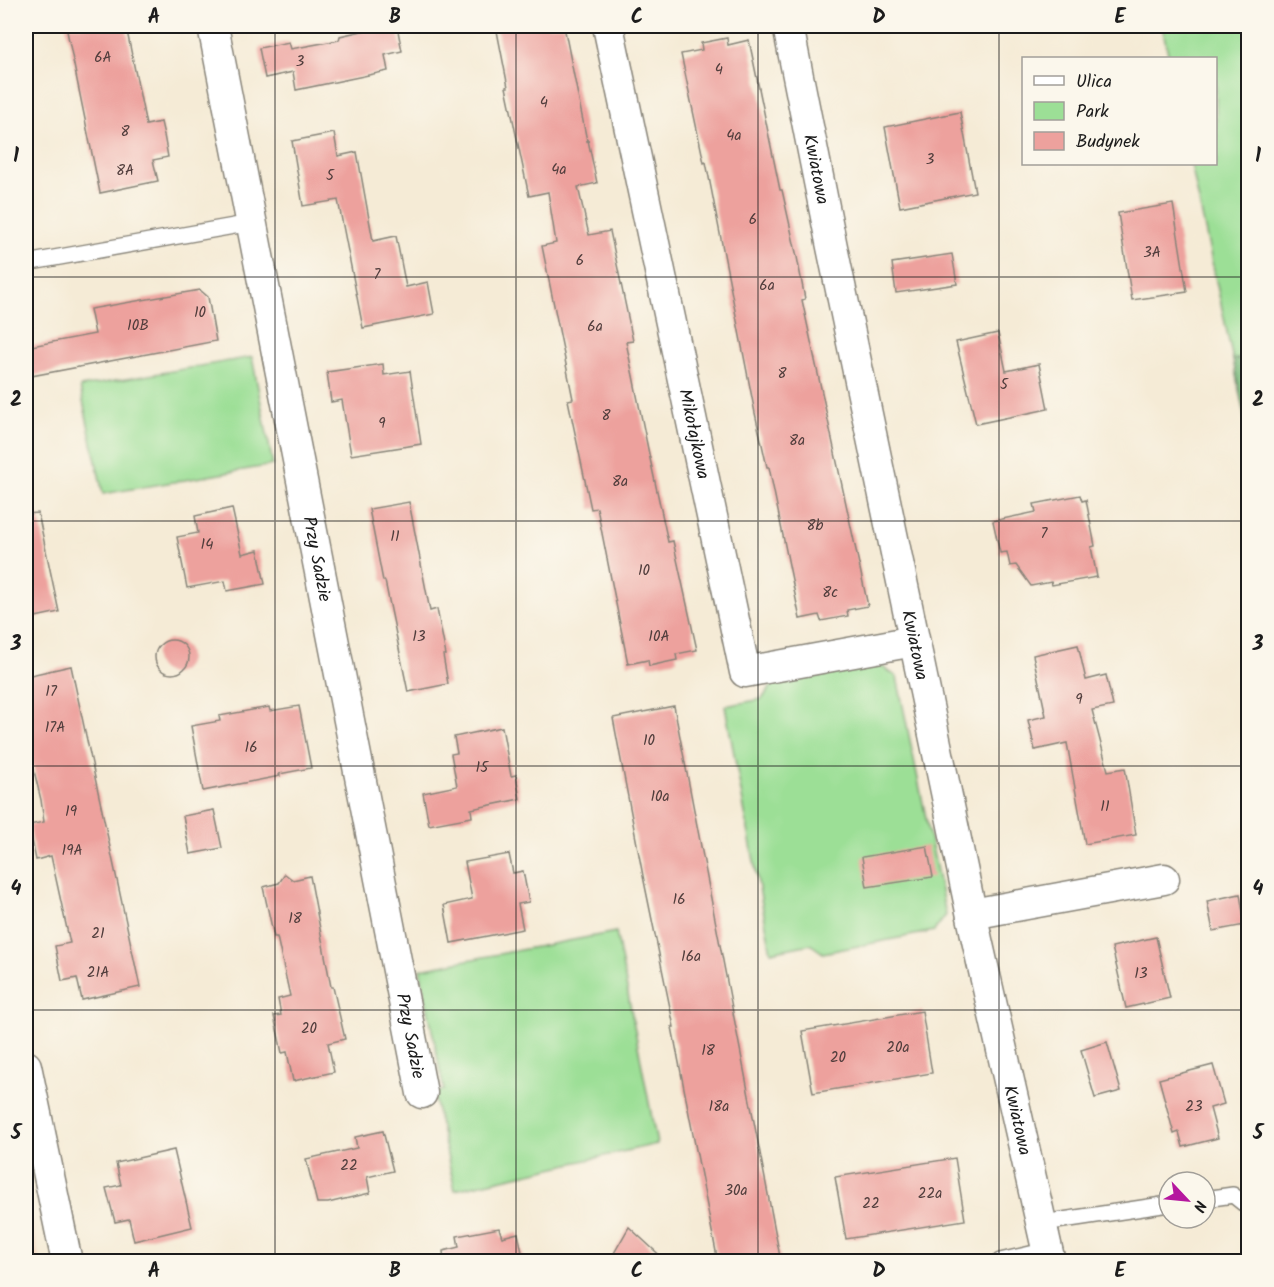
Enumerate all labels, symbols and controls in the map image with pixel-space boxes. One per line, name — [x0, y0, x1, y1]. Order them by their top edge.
text: A — [148, 2, 160, 34]
text: B — [389, 2, 401, 34]
text: C — [631, 2, 643, 34]
text: D — [872, 2, 886, 34]
text: E — [1114, 2, 1126, 34]
house number: 6A — [94, 46, 112, 70]
house number: 3 — [296, 50, 305, 74]
legend — [1022, 57, 1217, 165]
house number: 4 — [715, 58, 723, 82]
text: Ulica — [1076, 68, 1112, 97]
house number: 4 — [540, 91, 548, 115]
text: Park — [1076, 98, 1109, 127]
house number: 8 — [120, 120, 130, 144]
house number: 4a — [726, 124, 742, 148]
text: Budynek — [1076, 128, 1140, 157]
street label: Kwiatowa — [794, 132, 836, 207]
text: 1 — [13, 141, 19, 173]
text: 1 — [1255, 141, 1261, 173]
house number: 3 — [926, 148, 935, 172]
house number: 4a — [551, 158, 567, 182]
house number: 8A — [116, 159, 134, 183]
house number: 5 — [326, 164, 335, 188]
house number: 6 — [749, 208, 757, 232]
house number: 3A — [1143, 241, 1161, 265]
house number: 6 — [576, 249, 584, 273]
house number: 7 — [374, 263, 382, 287]
house number: 6a — [759, 274, 775, 298]
house number: 10 — [194, 301, 207, 325]
house number: 10B — [127, 314, 149, 338]
house number: 6a — [587, 315, 603, 339]
house number: 8 — [777, 362, 787, 386]
house number: 5 — [1000, 373, 1009, 397]
text: 2 — [10, 385, 22, 417]
text: 2 — [1252, 385, 1264, 417]
street label: Mikołajkowa — [669, 386, 717, 482]
house number: 8 — [601, 404, 611, 428]
house number: 9 — [378, 412, 386, 436]
house number: 8a — [789, 429, 805, 453]
house number: 8a — [612, 470, 628, 494]
street label: Przy Sadzie — [293, 514, 338, 604]
house number: 8b — [807, 514, 824, 538]
house number: 7 — [1041, 522, 1049, 546]
house number: 11 — [390, 525, 400, 549]
house number: 14 — [201, 533, 213, 557]
house number: 10 — [638, 559, 651, 583]
house number: 8c — [822, 581, 838, 605]
street label: Kwiatowa — [892, 608, 935, 683]
house number: 13 — [412, 625, 426, 649]
house number: 10A — [648, 625, 670, 649]
text: 3 — [10, 629, 22, 661]
text: 3 — [1252, 629, 1264, 661]
house number: 17 — [45, 680, 58, 704]
house number: 9 — [1075, 688, 1083, 712]
house number: 17A — [45, 716, 65, 740]
house number: 10 — [643, 729, 656, 753]
house number: 16 — [244, 736, 258, 760]
house number: 15 — [476, 756, 489, 780]
house number: 10a — [650, 785, 670, 809]
house number: 11 — [1100, 795, 1110, 819]
house number: 19 — [65, 800, 78, 824]
house number: 19A — [61, 839, 83, 863]
text: 4 — [11, 874, 22, 906]
text: 4 — [1253, 874, 1264, 906]
house number: 16 — [672, 888, 686, 912]
house number: 18 — [288, 907, 303, 931]
house number: 21 — [91, 922, 105, 946]
house number: 16a — [681, 945, 701, 969]
house number: 21A — [87, 961, 109, 985]
house number: 13 — [1134, 962, 1148, 986]
street label: Przy Sadzie — [387, 991, 432, 1081]
house number: 20 — [301, 1017, 318, 1041]
house number: 20a — [886, 1036, 910, 1060]
house number: 18 — [701, 1039, 716, 1063]
house number: 20 — [830, 1046, 847, 1070]
street label: Kwiatowa — [994, 1082, 1038, 1158]
house number: 18a — [709, 1095, 729, 1119]
house number: 23 — [1185, 1095, 1203, 1119]
text: 5 — [10, 1118, 23, 1150]
text: 5 — [1252, 1118, 1265, 1150]
house number: 22 — [340, 1154, 358, 1178]
north arrow — [1157, 1170, 1217, 1230]
house number: 30a — [724, 1179, 748, 1203]
house number: 22a — [918, 1182, 942, 1206]
house number: 22 — [862, 1192, 880, 1216]
text: N — [1186, 1196, 1213, 1216]
text: A — [148, 1256, 160, 1287]
text: B — [389, 1256, 401, 1287]
text: C — [631, 1256, 643, 1287]
text: D — [872, 1256, 886, 1287]
text: E — [1114, 1256, 1126, 1287]

